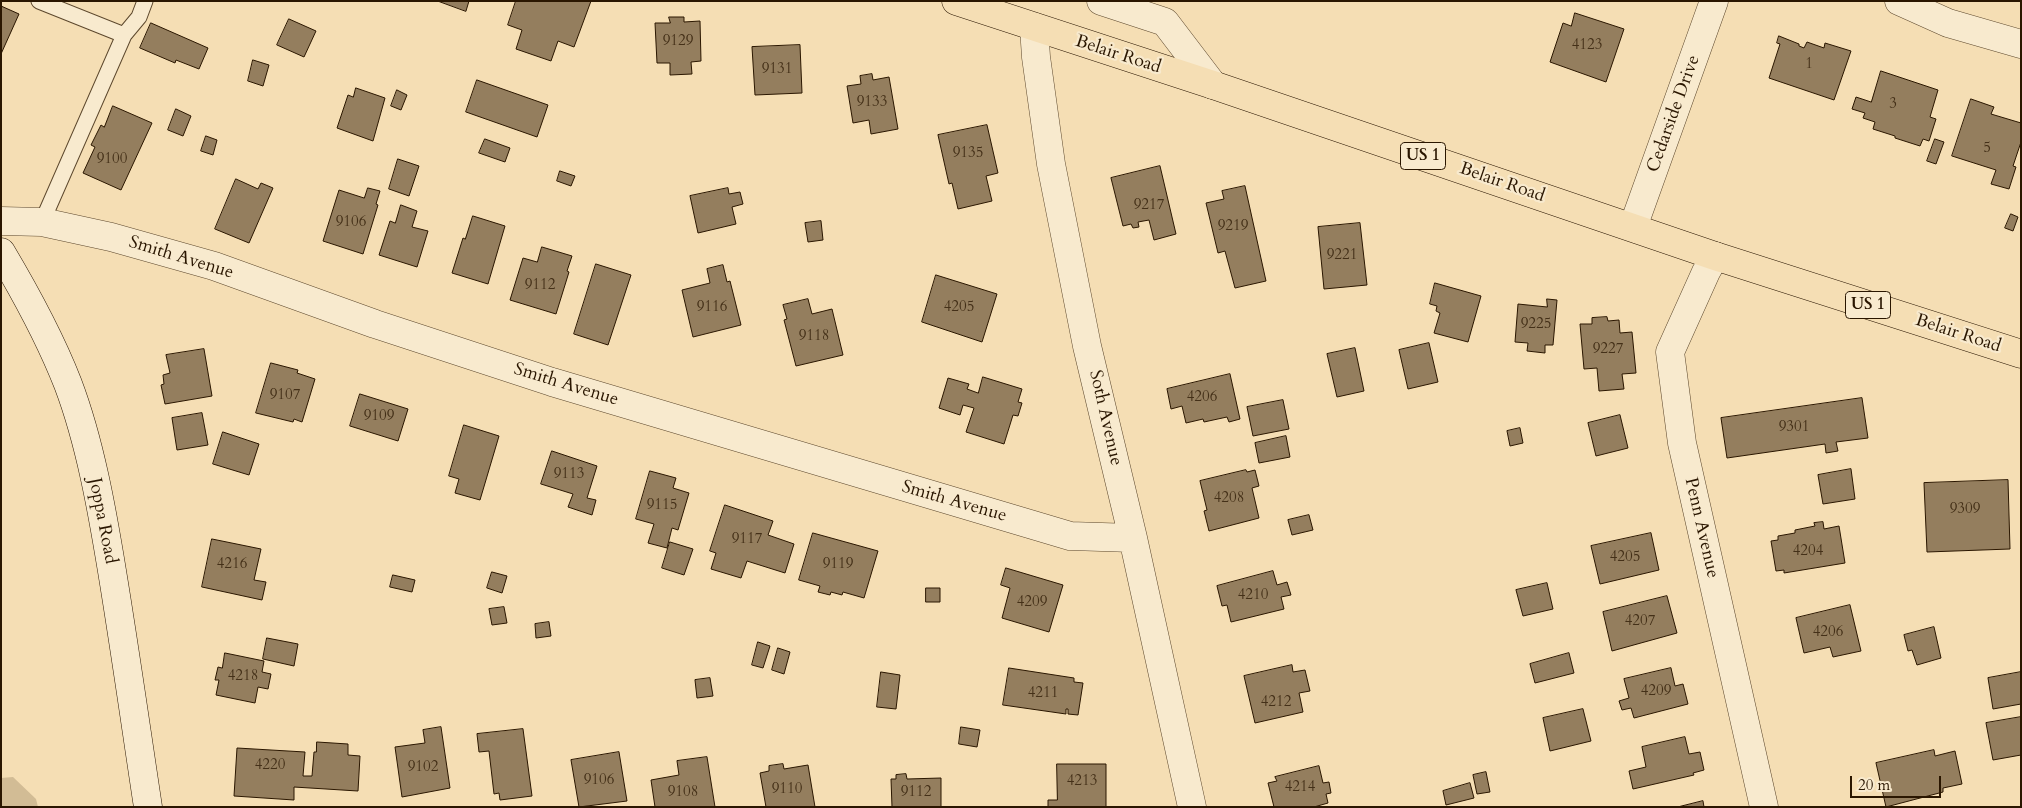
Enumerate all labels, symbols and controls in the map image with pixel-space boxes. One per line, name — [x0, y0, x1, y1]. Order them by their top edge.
street label: Belair Road — [1072, 31, 1164, 79]
house number: 9129 — [663, 33, 693, 51]
house number: 4123 — [1572, 37, 1602, 55]
street label: Cedarside Drive — [1643, 52, 1705, 176]
house number: 1 — [1805, 56, 1813, 74]
house number: 9131 — [762, 61, 792, 79]
house number: 9133 — [857, 94, 887, 112]
house number: 3 — [1889, 96, 1897, 114]
house number: 5 — [1983, 140, 1991, 158]
road number: US 1 — [1400, 142, 1446, 170]
house number: 9135 — [953, 145, 983, 163]
house number: 9100 — [97, 151, 127, 169]
street label: Belair Road — [1457, 158, 1547, 208]
house number: 9217 — [1134, 197, 1164, 215]
house number: 9106 — [336, 214, 366, 232]
house number: 9219 — [1218, 218, 1248, 236]
street label: Smith Avenue — [126, 232, 236, 284]
house number: 9221 — [1327, 247, 1357, 265]
house number: 9112 — [525, 277, 555, 295]
road number: US 1 — [1846, 292, 1890, 318]
house number: 9116 — [697, 299, 727, 317]
house number: 4205 — [944, 299, 974, 317]
street label: Belair Road — [1912, 310, 2004, 358]
house number: 9225 — [1521, 316, 1551, 334]
house number: 9118 — [799, 328, 829, 346]
house number: 9227 — [1593, 341, 1623, 359]
street label: Smith Avenue — [511, 359, 621, 411]
street label: Soth Avenue — [1084, 368, 1126, 468]
house number: 9107 — [270, 387, 300, 405]
house number: 4206 — [1187, 389, 1217, 407]
house number: 9109 — [364, 408, 394, 426]
house number: 9301 — [1779, 419, 1809, 437]
house number: 9113 — [554, 466, 584, 484]
street label: Joppa Road — [83, 476, 121, 566]
street label: Penn Avenue — [1679, 476, 1723, 580]
street label: Smith Avenue — [899, 477, 1009, 527]
house number: 4208 — [1214, 490, 1244, 508]
house number: 9115 — [647, 497, 677, 515]
house number: 9309 — [1950, 501, 1980, 519]
house number: 9117 — [732, 531, 762, 549]
house number: 4204 — [1793, 543, 1823, 561]
house number: 4205 — [1610, 549, 1640, 567]
house number: 4216 — [217, 556, 247, 574]
house number: 9119 — [823, 556, 853, 574]
house number: 4210 — [1238, 587, 1268, 605]
house number: 4209 — [1017, 594, 1047, 612]
house number: 4207 — [1625, 613, 1655, 631]
house number: 4206 — [1813, 624, 1843, 642]
house number: 4218 — [228, 668, 258, 686]
house number: 4209 — [1641, 683, 1671, 701]
house number: 4211 — [1028, 685, 1058, 703]
house number: 4212 — [1261, 694, 1291, 712]
house number: 4220 — [255, 757, 285, 775]
house number: 9102 — [408, 759, 438, 777]
scale bar — [1852, 766, 1943, 798]
house number: 9106 — [584, 772, 614, 790]
house number: 4213 — [1067, 773, 1097, 791]
text: 20 m — [1858, 775, 1890, 795]
house number: 4214 — [1285, 779, 1315, 797]
house number: 9110 — [772, 781, 802, 799]
house number: 9108 — [668, 784, 698, 802]
house number: 9112 — [901, 784, 931, 802]

